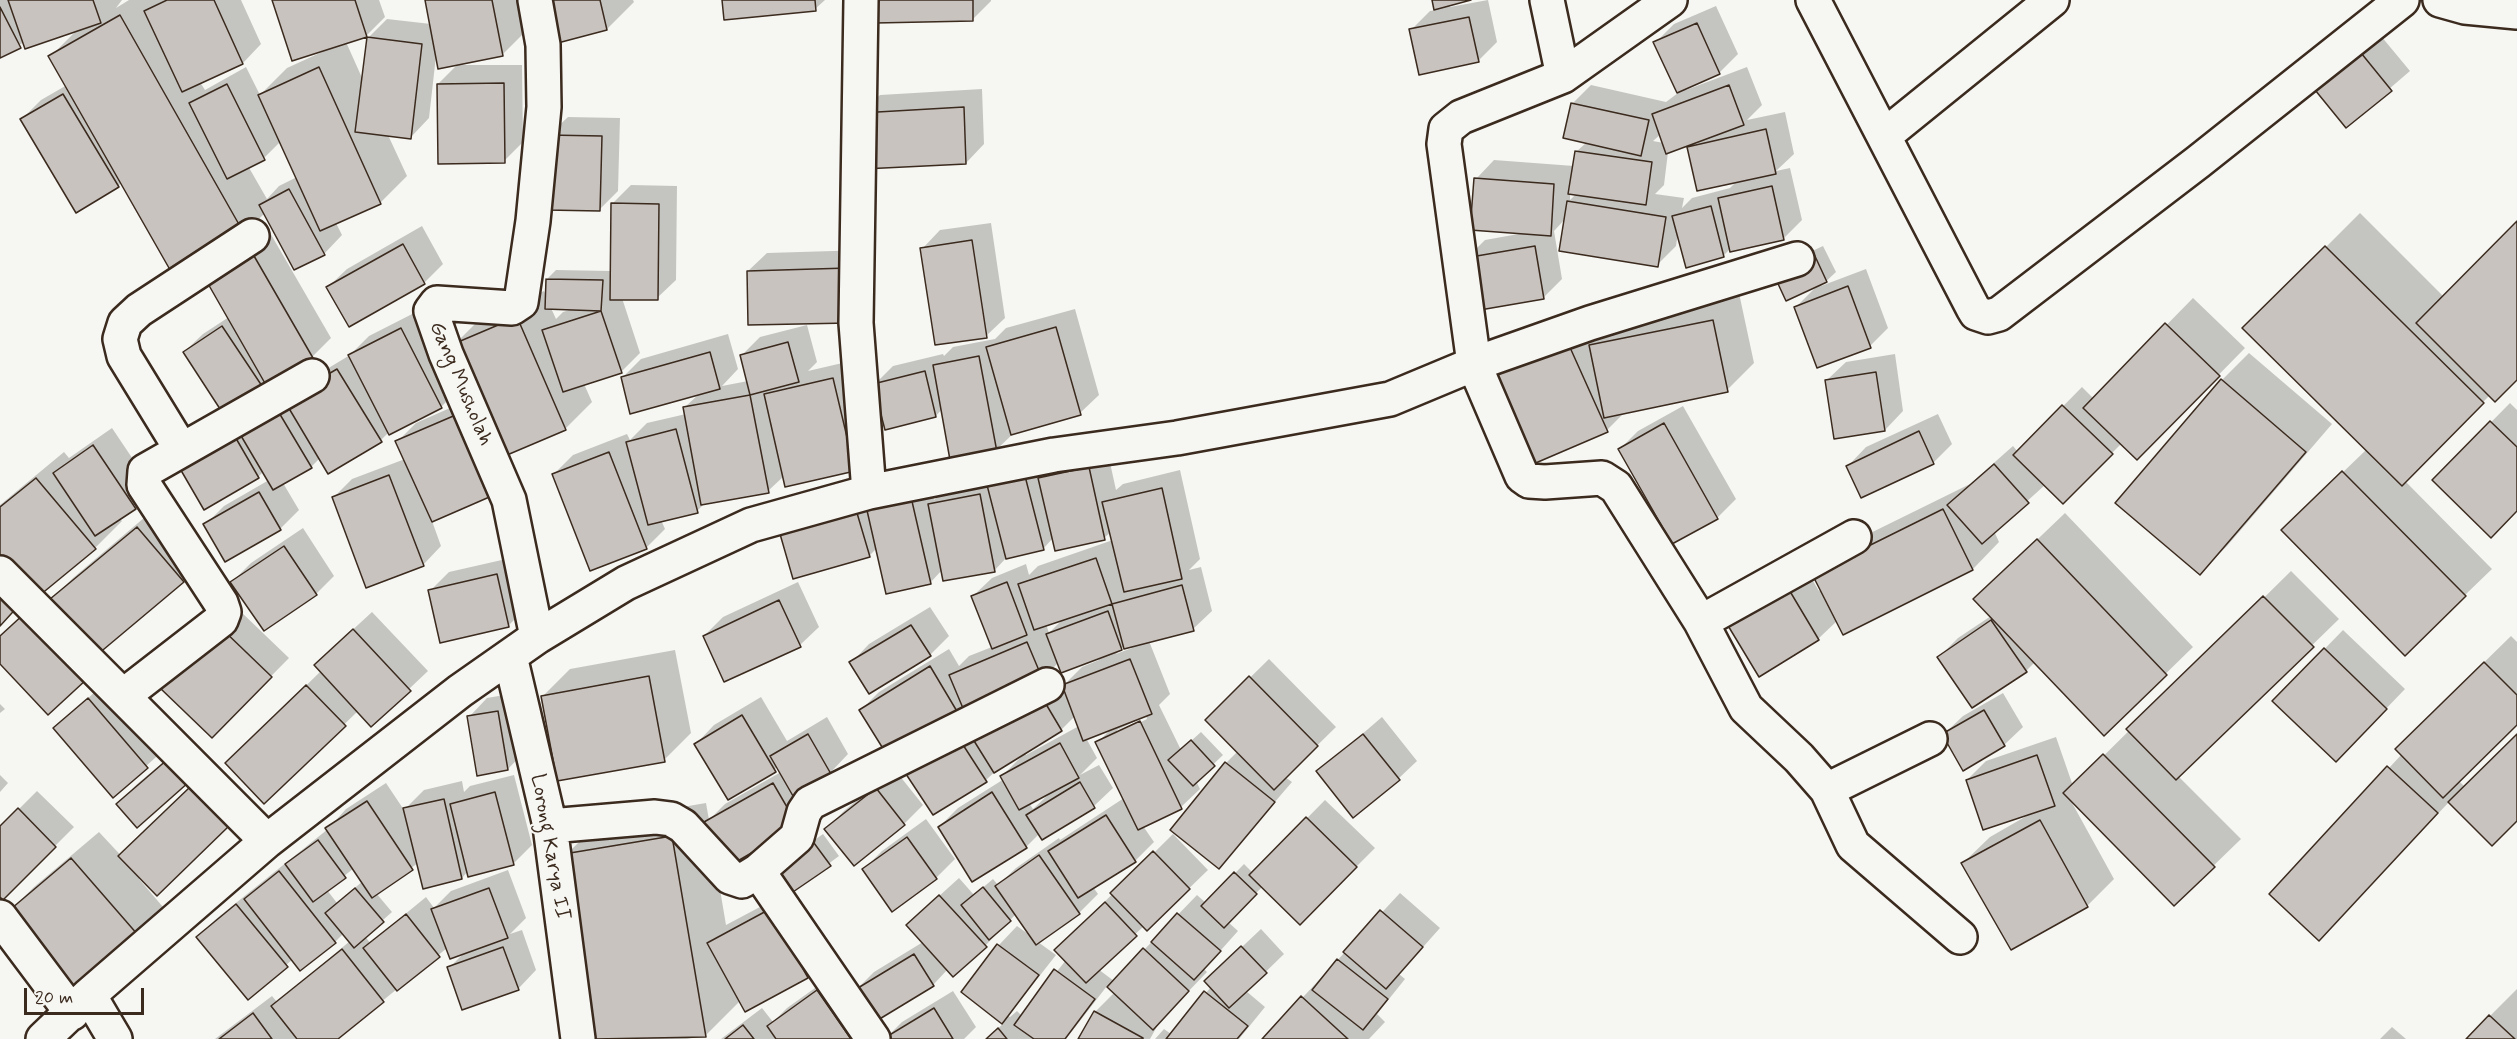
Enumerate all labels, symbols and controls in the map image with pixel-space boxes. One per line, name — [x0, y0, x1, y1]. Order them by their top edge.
street label: Gang Musholah — [423, 318, 497, 450]
street label: Lorong Karya II — [524, 772, 574, 922]
scale bar — [27, 976, 147, 1014]
text: 20 m — [35, 986, 73, 1010]

